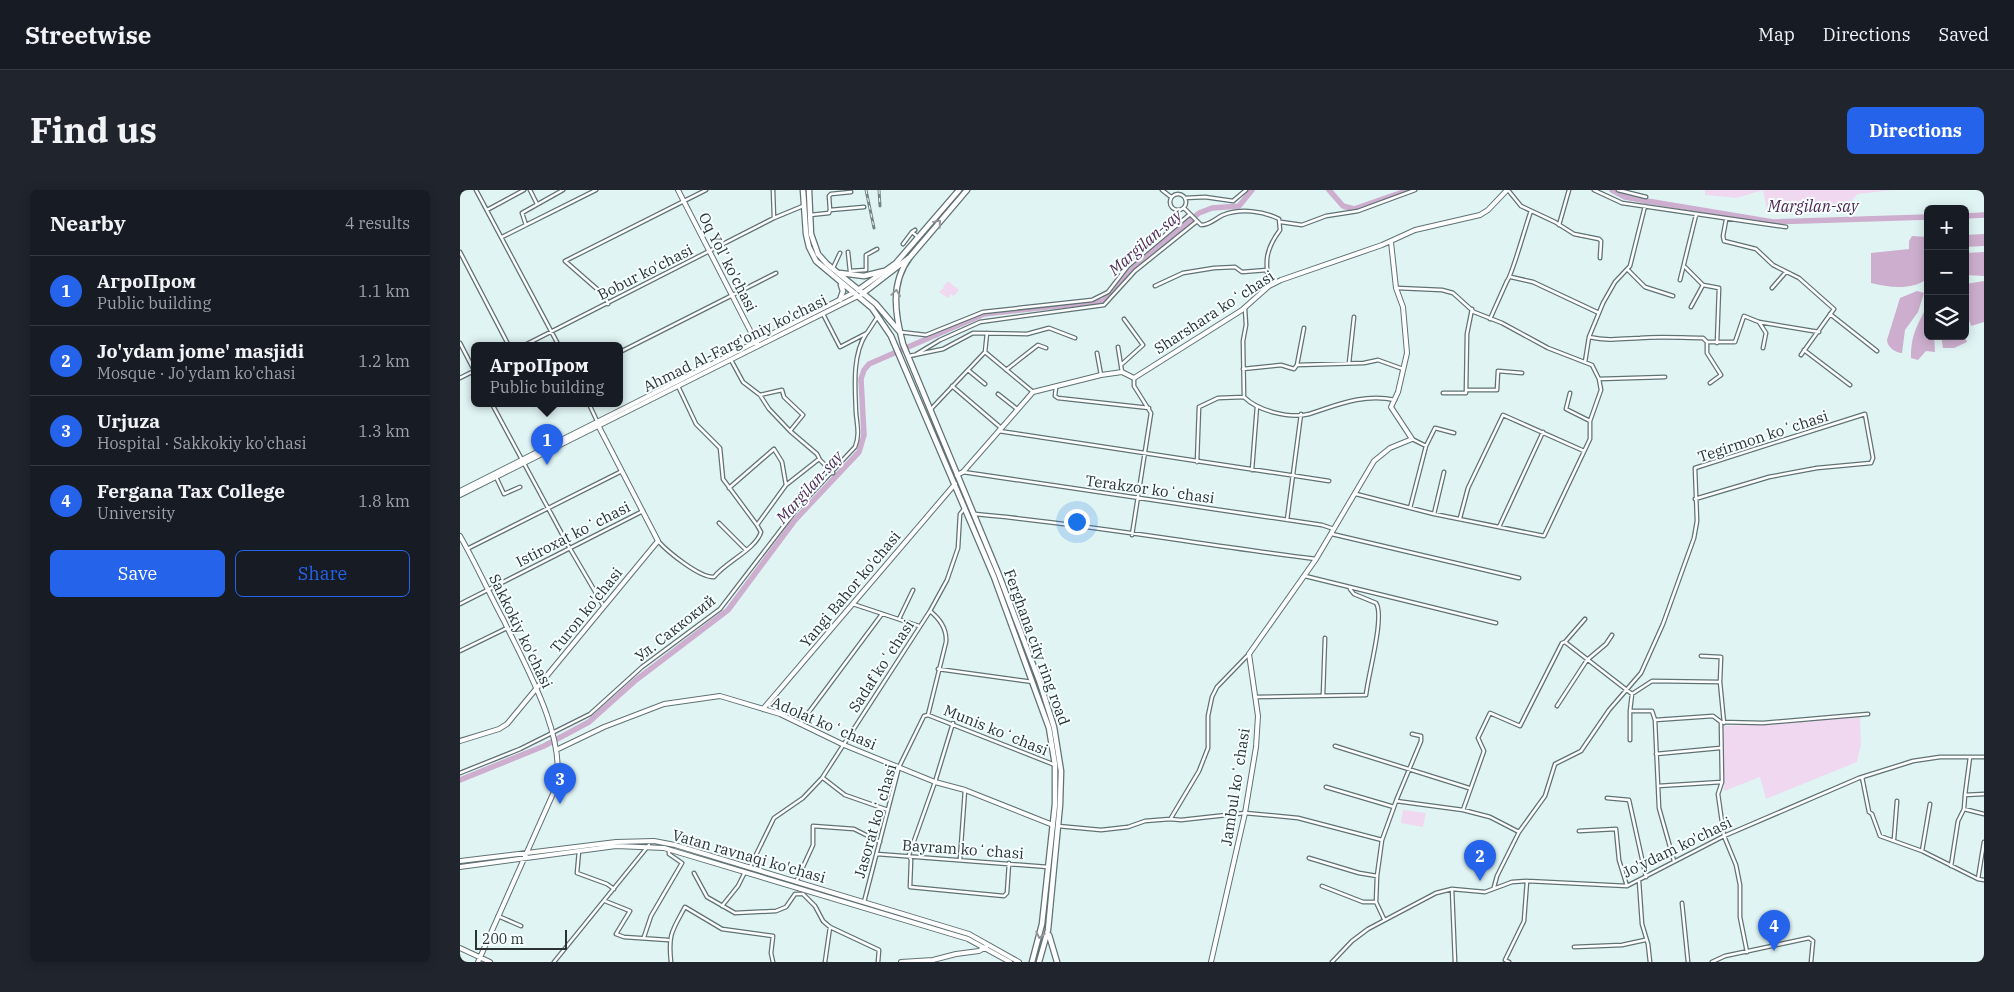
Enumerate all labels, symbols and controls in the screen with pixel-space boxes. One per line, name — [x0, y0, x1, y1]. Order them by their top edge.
text: Streetwise — [25, 19, 151, 51]
text: Map — [1758, 23, 1795, 46]
text: Directions — [1823, 23, 1911, 46]
text: Saved — [1939, 23, 1989, 46]
text: Find us — [30, 107, 157, 153]
button: Directions — [1847, 107, 1984, 154]
water label: Margilan-say — [1767, 196, 1860, 216]
water label: Margilan-say — [1104, 204, 1187, 280]
map controls — [1924, 205, 1969, 340]
button: + — [1924, 205, 1969, 250]
text: Nearby — [50, 209, 126, 237]
street label: Oq Yol' ko'chasi — [695, 209, 761, 315]
text: 4 results — [345, 213, 410, 233]
one-way arrow — [933, 220, 942, 229]
street label: Bobur ko'chasi — [594, 240, 696, 304]
button: − — [1924, 250, 1969, 295]
street label: Sharshara koʻchasi — [1150, 266, 1278, 358]
text: АгроПром — [97, 269, 196, 293]
text: 1 — [61, 281, 71, 301]
text: 1.1 km — [358, 281, 410, 301]
one-way arrow — [890, 289, 901, 297]
street label: Ahmad Al-Farg'oniy ko'chasi — [640, 290, 830, 396]
text: Public building — [97, 293, 211, 313]
button: layers — [1924, 295, 1969, 340]
text: Jo'ydam jome' masjidi — [97, 339, 304, 363]
popup — [471, 342, 623, 407]
text: 2 — [61, 351, 71, 371]
text: 1.2 km — [358, 351, 410, 371]
text: АгроПром — [490, 353, 589, 377]
text: Mosque · Jo'ydam ko'chasi — [97, 363, 295, 383]
text: Public building — [490, 377, 604, 397]
street label: Tegirmon koʻchasi — [1695, 406, 1831, 466]
text: Urjuza — [97, 409, 160, 433]
text: 3 — [61, 421, 71, 441]
text: 1.3 km — [358, 421, 410, 441]
pin: 1 — [531, 424, 563, 465]
text: Hospital · Sakkokiy ko'chasi — [97, 433, 307, 453]
water label: Margilan-say — [771, 445, 848, 528]
street label: Terakzor koʻchasi — [1084, 471, 1216, 507]
text: Fergana Tax College — [97, 479, 285, 503]
text: 4 — [61, 491, 71, 511]
text: 1.8 km — [358, 491, 410, 511]
street label: Istiroxat koʻchasi — [513, 497, 634, 571]
text: University — [97, 503, 175, 523]
your location — [1064, 509, 1090, 535]
street label: Yangi Bahor ko'chasi — [796, 527, 904, 651]
button: Save — [50, 550, 225, 597]
button: Share — [235, 550, 410, 597]
street label: Turon ko'chasi — [546, 563, 626, 656]
street label: Ferghana city ring road — [1000, 566, 1074, 728]
street label: Sakkokiy ko'chasi — [485, 571, 557, 692]
street label: Ул. Саккокий — [631, 591, 719, 665]
street label: Sadaf koʻchasi — [844, 616, 918, 716]
street label: Adolat koʻchasi — [769, 692, 880, 754]
street label: Munis koʻchasi — [941, 700, 1051, 760]
street label: Jambul koʻchasi — [1216, 727, 1254, 847]
street label: Jasorat koʻchasi — [850, 762, 900, 880]
pin: 3 — [544, 763, 576, 804]
street label: Jo'ydam ko'chasi — [1619, 812, 1735, 882]
street label: Vatan ravnaqi ko'chasi — [670, 825, 828, 887]
street label: Bayram koʻchasi — [901, 835, 1025, 863]
pin: 2 — [1464, 840, 1496, 881]
pin: 4 — [1758, 910, 1790, 951]
scale bar — [475, 927, 568, 950]
text: 200 m — [482, 930, 524, 948]
one-way arrow — [1035, 931, 1046, 940]

